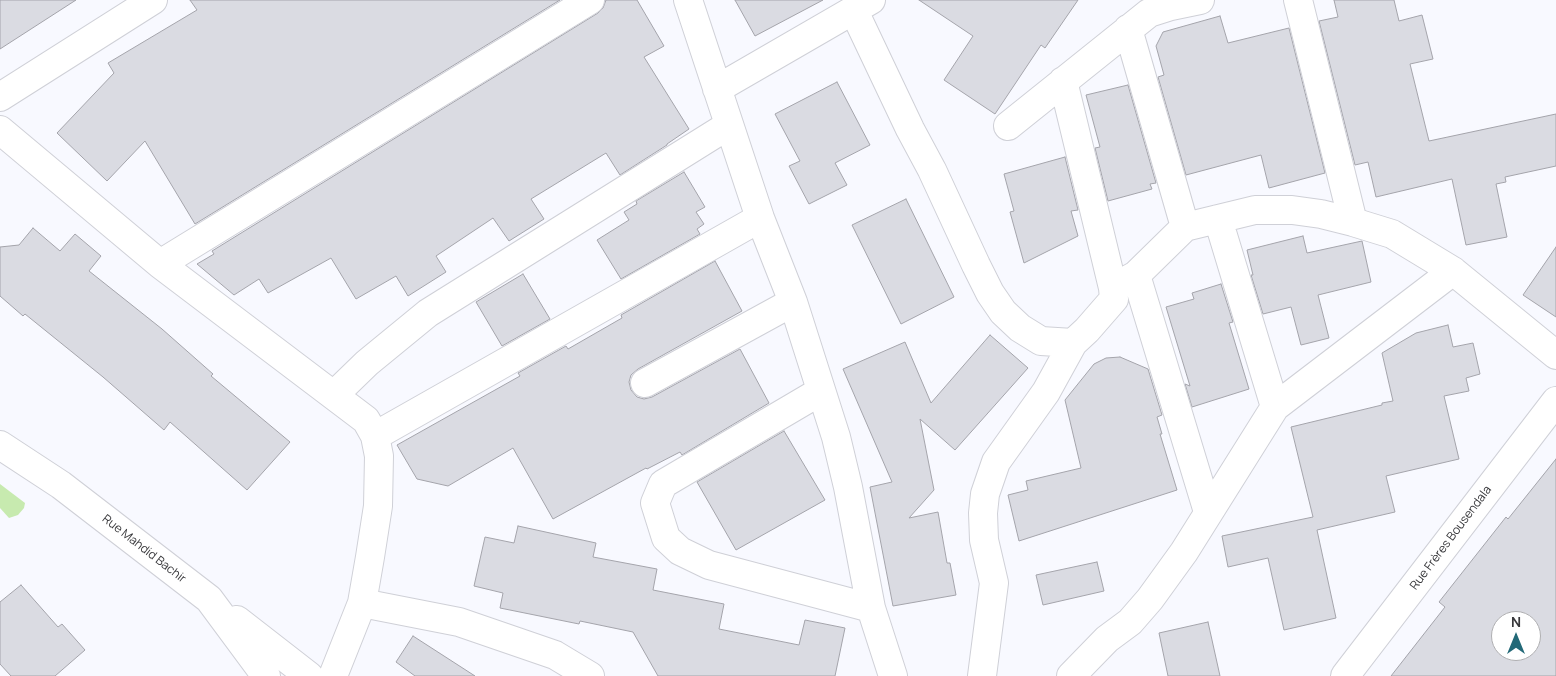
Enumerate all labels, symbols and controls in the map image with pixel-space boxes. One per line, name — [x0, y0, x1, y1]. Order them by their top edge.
street label: Rue Frères Bousendala — [1407, 483, 1495, 593]
street label: Rue Mahdid Bachir — [99, 512, 189, 586]
north arrow — [1491, 611, 1541, 661]
text: N — [1511, 612, 1521, 631]

